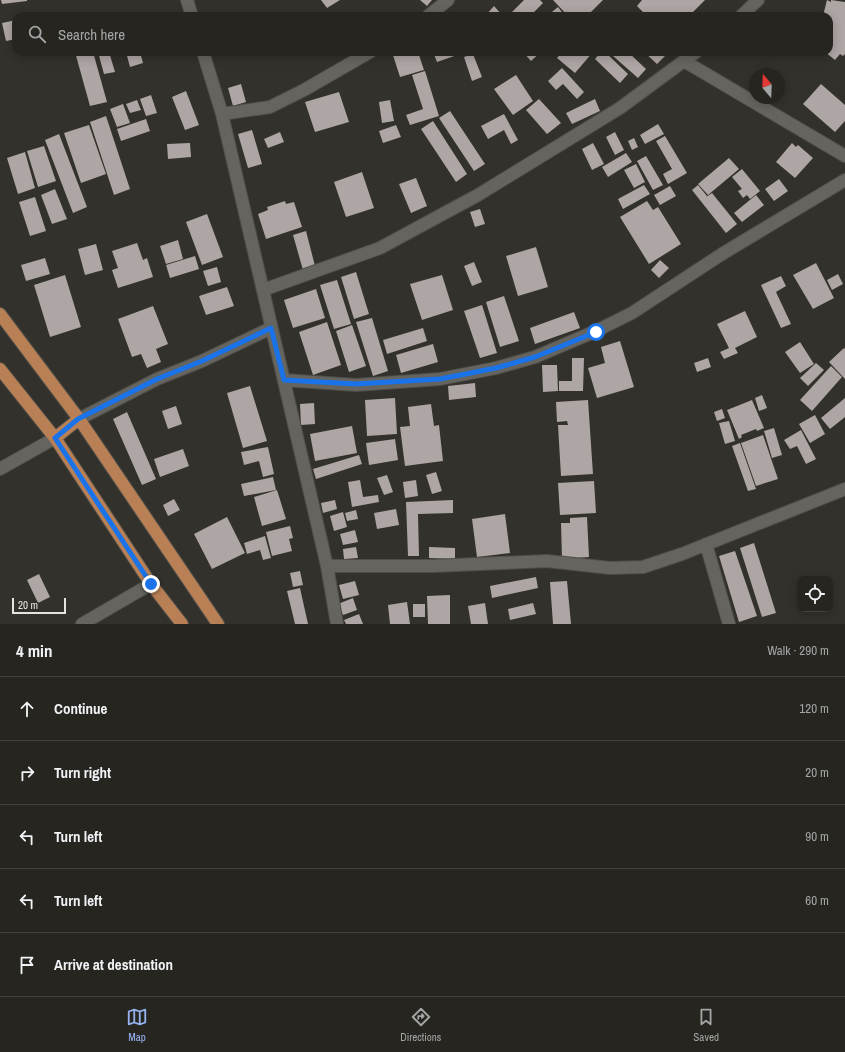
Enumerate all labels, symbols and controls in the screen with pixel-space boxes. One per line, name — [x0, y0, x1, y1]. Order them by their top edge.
search box — [12, 12, 833, 56]
icon: search — [26, 23, 48, 45]
text: Search here — [58, 24, 125, 45]
north arrow — [749, 68, 785, 104]
route start — [587, 323, 605, 341]
route end — [142, 575, 160, 593]
map controls — [797, 576, 833, 612]
button: locate — [797, 576, 833, 612]
scale bar — [12, 596, 66, 615]
text: 20 m — [18, 598, 38, 612]
text: 4 min — [16, 639, 52, 662]
text: Walk · 290 m — [767, 642, 829, 659]
icon: ahead — [16, 698, 38, 720]
text: Continue — [54, 698, 107, 719]
text: 120 m — [799, 700, 829, 717]
icon: right — [16, 762, 38, 784]
text: Turn right — [54, 762, 111, 783]
text: 20 m — [805, 764, 829, 781]
icon: left — [16, 826, 38, 848]
text: Turn left — [54, 826, 102, 847]
text: 90 m — [805, 828, 829, 845]
icon: left — [16, 890, 38, 912]
text: Turn left — [54, 890, 102, 911]
text: 60 m — [805, 892, 829, 909]
icon: arrive — [16, 954, 38, 976]
text: Arrive at destination — [54, 954, 173, 975]
tab: Map — [126, 1006, 148, 1044]
tab: Directions — [400, 1006, 441, 1044]
tab: Saved — [693, 1006, 719, 1044]

